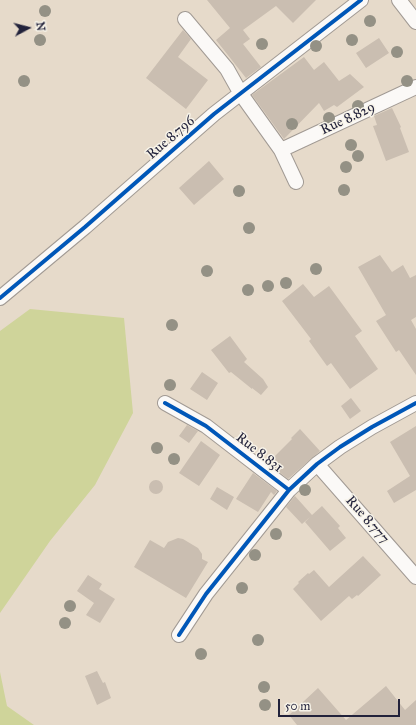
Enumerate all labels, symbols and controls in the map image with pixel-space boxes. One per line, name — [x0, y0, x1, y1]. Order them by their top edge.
north arrow — [8, 8, 48, 48]
text: N — [33, 21, 47, 32]
street label: Rue 8.829 — [318, 99, 378, 139]
street label: Rue 8.796 — [144, 113, 198, 163]
street label: Rue 8.831 — [232, 429, 286, 477]
street label: Rue 8.777 — [342, 493, 392, 547]
scale bar — [280, 691, 402, 717]
text: 50 m — [285, 699, 310, 713]

